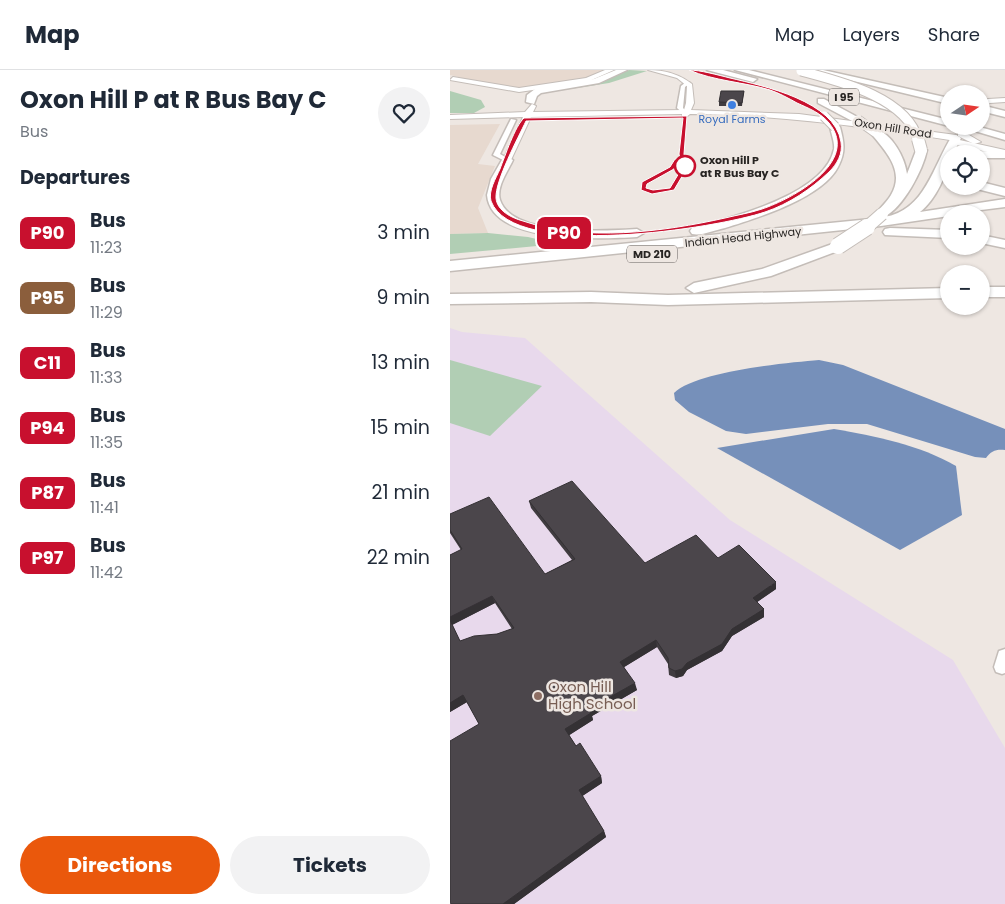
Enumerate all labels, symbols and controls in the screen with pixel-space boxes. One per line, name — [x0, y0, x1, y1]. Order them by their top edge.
text: Map — [25, 18, 80, 51]
text: Map — [775, 22, 815, 47]
text: Layers — [843, 22, 900, 47]
text: Share — [928, 22, 980, 47]
text: Oxon Hill P at R Bus Bay C — [20, 83, 326, 116]
north arrow — [940, 85, 990, 135]
map controls — [940, 85, 990, 315]
button: heart — [378, 87, 430, 139]
road number: I 95 — [829, 88, 859, 106]
marker: Royal Farms — [726, 99, 738, 111]
place label: Royal Farms — [698, 111, 766, 127]
street label: Oxon Hill Road — [853, 114, 933, 142]
text: Bus — [20, 120, 48, 143]
button: locate — [940, 145, 990, 195]
place label: Oxon Hill P at R Bus Bay C — [700, 152, 779, 181]
marker: Oxon Hill P at R Bus Bay C — [674, 155, 696, 177]
text: Departures — [20, 164, 130, 191]
button: + — [940, 205, 990, 255]
text: Bus — [90, 207, 126, 234]
line badge: P90 — [535, 217, 593, 249]
text: 3 min — [377, 219, 430, 246]
text: P90 — [30, 220, 65, 245]
text: P90 — [547, 220, 581, 245]
street label: Indian Head Highway — [684, 223, 803, 251]
text: 11:23 — [90, 236, 122, 259]
road number: MD 210 — [627, 245, 677, 262]
button: − — [940, 265, 990, 315]
text: Bus — [90, 272, 126, 299]
text: 9 min — [377, 284, 430, 311]
text: P95 — [30, 285, 65, 310]
text: 11:29 — [90, 301, 123, 324]
text: Bus — [90, 337, 126, 364]
text: 13 min — [371, 349, 430, 376]
text: C11 — [34, 350, 61, 375]
text: 11:33 — [90, 366, 123, 389]
text: Bus — [90, 402, 126, 429]
text: 15 min — [371, 414, 430, 441]
text: P94 — [30, 415, 65, 440]
text: 11:35 — [90, 431, 123, 454]
text: Bus — [90, 467, 126, 494]
text: 21 min — [372, 479, 430, 506]
text: P87 — [31, 480, 64, 505]
text: 11:41 — [90, 496, 119, 519]
text: Bus — [90, 532, 126, 559]
text: 22 min — [367, 544, 430, 571]
text: P97 — [32, 545, 63, 570]
text: 11:42 — [90, 561, 123, 584]
place label: Oxon Hill High School — [548, 676, 636, 714]
marker: Oxon Hill High School — [532, 690, 544, 702]
button: Directions — [20, 836, 220, 894]
button: Tickets — [230, 836, 430, 894]

